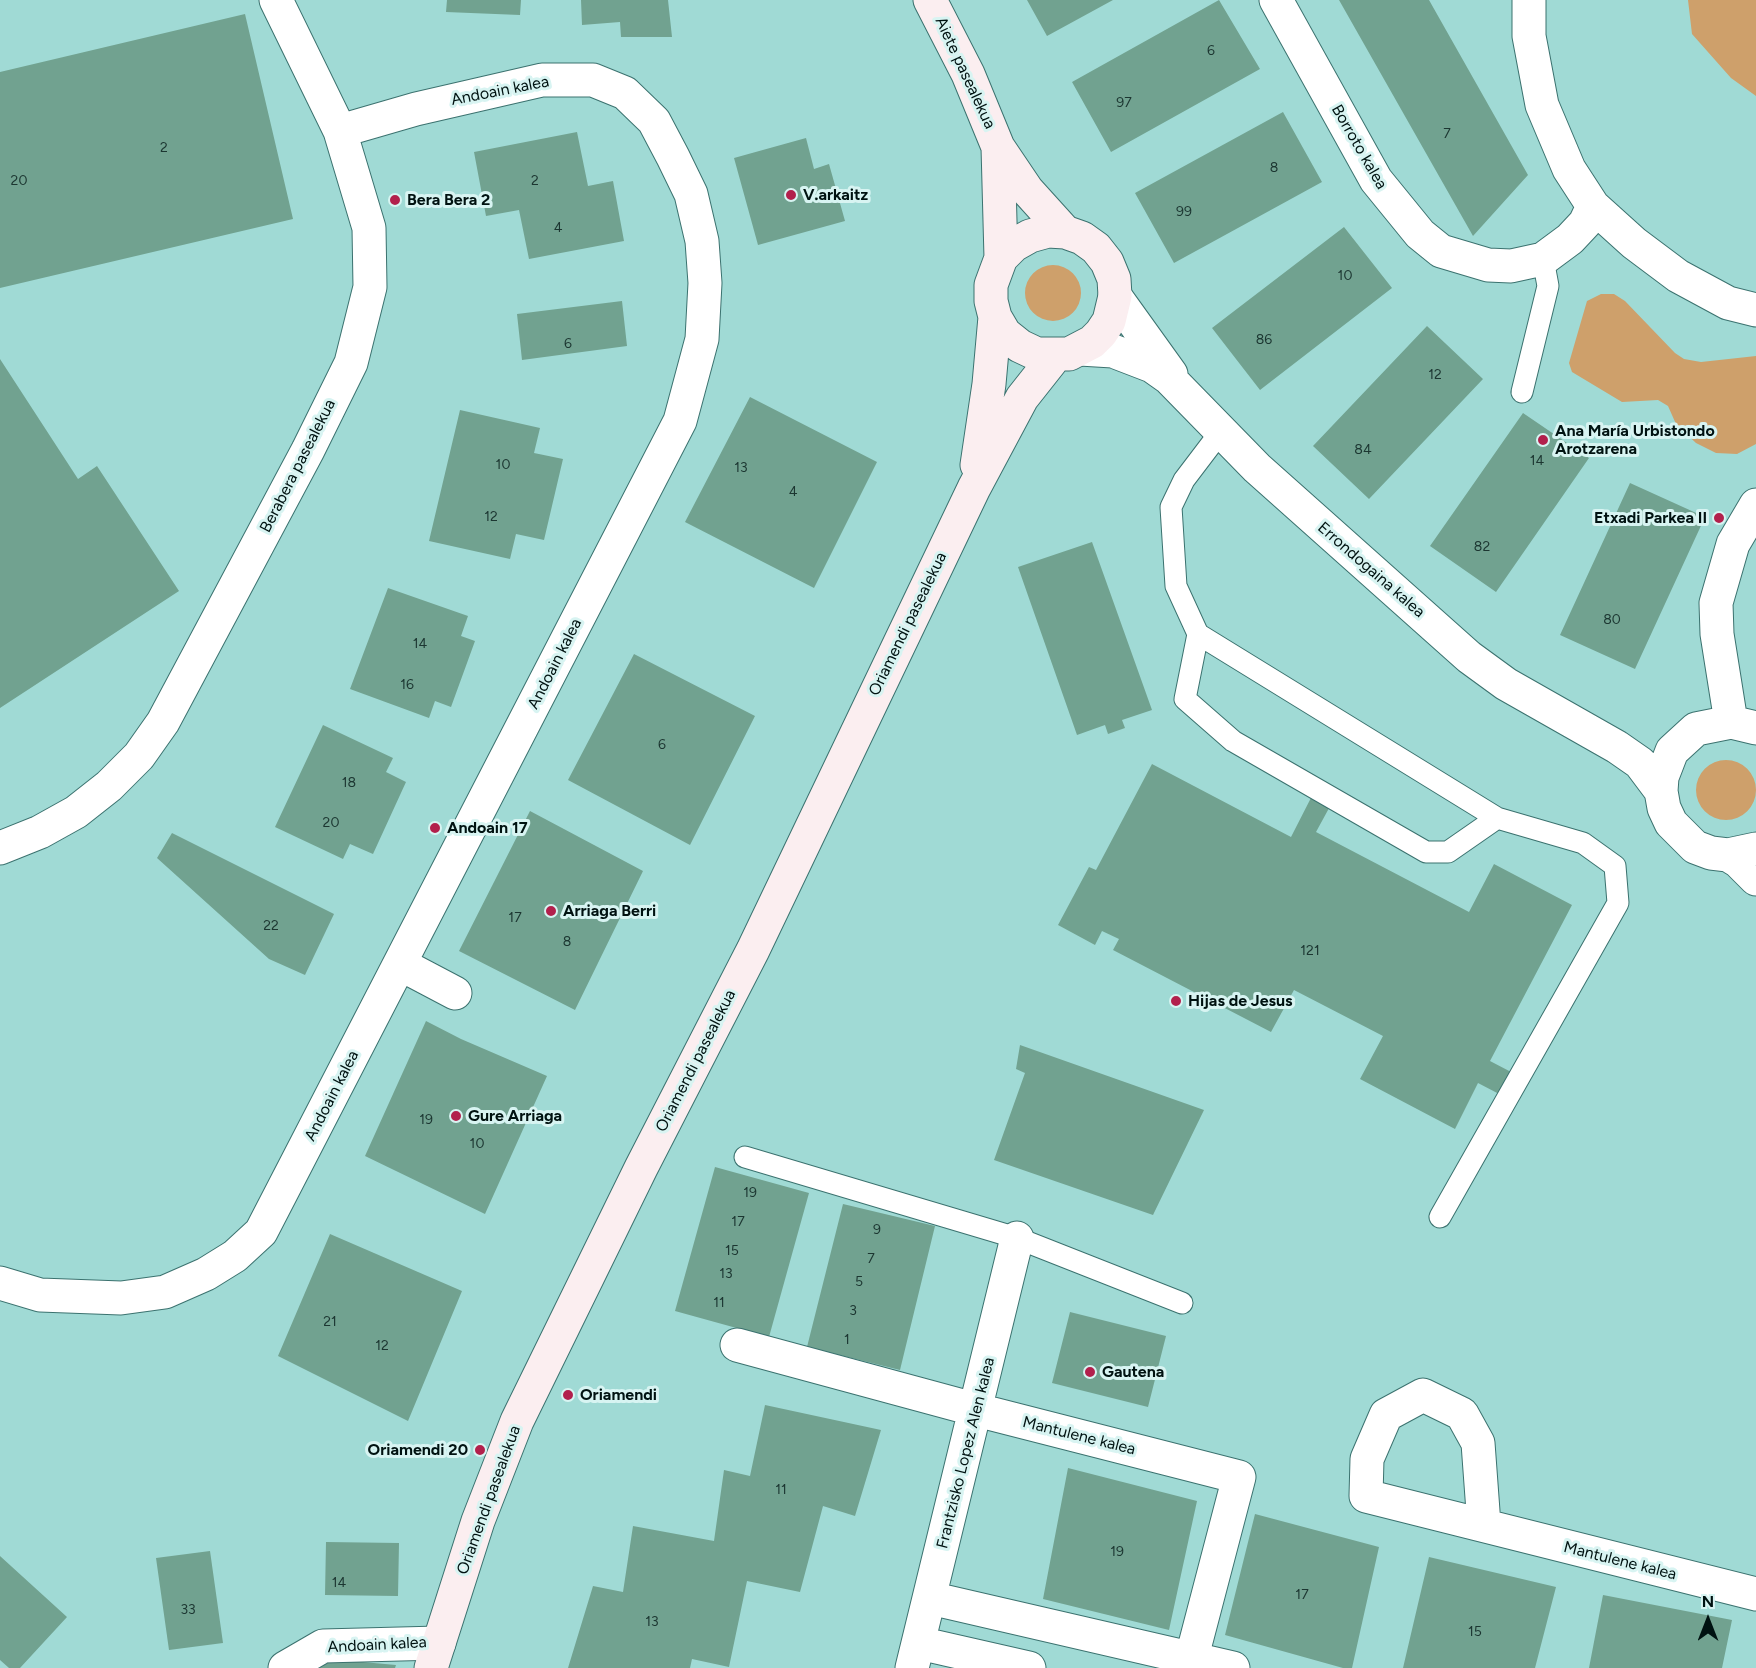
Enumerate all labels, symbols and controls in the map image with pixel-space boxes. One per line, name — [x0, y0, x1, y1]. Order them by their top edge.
street label: Aiete pasealekua — [931, 14, 999, 132]
house number: 6 — [1207, 43, 1215, 59]
street label: Andoain kalea — [449, 72, 551, 110]
house number: 97 — [1116, 95, 1132, 111]
street label: Borroto kalea — [1327, 101, 1391, 193]
house number: 7 — [1443, 126, 1451, 142]
house number: 2 — [160, 140, 168, 156]
house number: 8 — [1270, 160, 1278, 176]
house number: 20 — [11, 173, 27, 189]
house number: 2 — [531, 173, 539, 189]
place label: V.arkaitz — [803, 185, 868, 205]
marker: V.arkaitz — [784, 188, 798, 202]
place label: Bera Bera 2 — [407, 190, 490, 210]
marker: Bera Bera 2 — [388, 193, 402, 207]
house number: 99 — [1176, 204, 1192, 220]
house number: 4 — [554, 220, 562, 236]
house number: 10 — [1338, 268, 1352, 284]
house number: 86 — [1256, 332, 1272, 348]
house number: 6 — [564, 336, 572, 352]
house number: 12 — [1428, 367, 1442, 383]
street label: Berabera pasealekua — [256, 396, 340, 536]
place label: Ana María Urbistondo Arotzarena — [1555, 421, 1715, 459]
marker: Ana María Urbistondo Arotzarena — [1536, 433, 1550, 447]
house number: 84 — [1354, 442, 1372, 458]
house number: 14 — [1530, 453, 1544, 469]
house number: 10 — [496, 457, 510, 473]
house number: 13 — [734, 460, 748, 476]
house number: 4 — [789, 484, 797, 500]
place label: Etxadi Parkea II — [1594, 508, 1707, 528]
house number: 12 — [484, 509, 498, 525]
marker: Etxadi Parkea II — [1712, 511, 1726, 525]
street label: Errondogaina kalea — [1314, 518, 1428, 622]
house number: 82 — [1474, 539, 1490, 555]
street label: Oriamendi pasealekua — [865, 549, 951, 699]
house number: 80 — [1603, 612, 1621, 628]
street label: Andoain kalea — [524, 615, 586, 713]
house number: 14 — [413, 636, 427, 652]
house number: 16 — [400, 677, 414, 693]
house number: 6 — [658, 737, 666, 753]
house number: 18 — [342, 775, 356, 791]
house number: 20 — [323, 815, 339, 831]
place label: Andoain 17 — [447, 818, 528, 838]
marker: Andoain 17 — [428, 821, 442, 835]
place label: Arriaga Berri — [563, 901, 656, 921]
marker: Arriaga Berri — [544, 904, 558, 918]
house number: 17 — [508, 910, 522, 926]
house number: 22 — [263, 918, 279, 934]
house number: 8 — [563, 934, 571, 950]
house number: 121 — [1300, 943, 1320, 959]
street label: Oriamendi pasealekua — [652, 987, 740, 1135]
place label: Hijas de Jesus — [1188, 991, 1293, 1011]
marker: Hijas de Jesus — [1169, 994, 1183, 1008]
street label: Andoain kalea — [301, 1047, 363, 1145]
place label: Gure Arriaga — [468, 1106, 562, 1126]
marker: Gure Arriaga — [449, 1109, 463, 1123]
house number: 19 — [419, 1112, 433, 1128]
house number: 10 — [470, 1136, 484, 1152]
house number: 19 — [743, 1185, 757, 1201]
house number: 17 — [731, 1214, 745, 1230]
house number: 9 — [873, 1222, 881, 1238]
house number: 15 — [725, 1243, 739, 1259]
house number: 7 — [867, 1251, 875, 1267]
house number: 13 — [719, 1266, 733, 1282]
house number: 5 — [855, 1274, 863, 1290]
house number: 11 — [713, 1295, 725, 1311]
house number: 3 — [849, 1303, 857, 1319]
house number: 21 — [323, 1314, 337, 1330]
house number: 1 — [844, 1332, 850, 1348]
house number: 12 — [375, 1338, 389, 1354]
street label: Frantzisko Lopez Alen kalea — [933, 1355, 999, 1551]
place label: Gautena — [1102, 1362, 1164, 1382]
marker: Gautena — [1083, 1365, 1097, 1379]
place label: Oriamendi — [580, 1385, 657, 1405]
marker: Oriamendi — [561, 1388, 575, 1402]
street label: Mantulene kalea — [1021, 1413, 1137, 1459]
street label: Oriamendi pasealekua — [453, 1423, 525, 1577]
place label: Oriamendi 20 — [368, 1440, 468, 1460]
marker: Oriamendi 20 — [473, 1443, 487, 1457]
house number: 11 — [775, 1482, 787, 1498]
street label: Mantulene kalea — [1562, 1538, 1678, 1584]
house number: 19 — [1110, 1544, 1124, 1560]
house number: 14 — [332, 1575, 346, 1591]
house number: 17 — [1295, 1587, 1309, 1603]
north arrow — [1678, 1590, 1738, 1650]
text: N — [1702, 1592, 1714, 1611]
house number: 33 — [180, 1602, 196, 1618]
house number: 13 — [645, 1614, 659, 1630]
house number: 15 — [1468, 1624, 1482, 1640]
street label: Andoain kalea — [327, 1633, 427, 1657]

